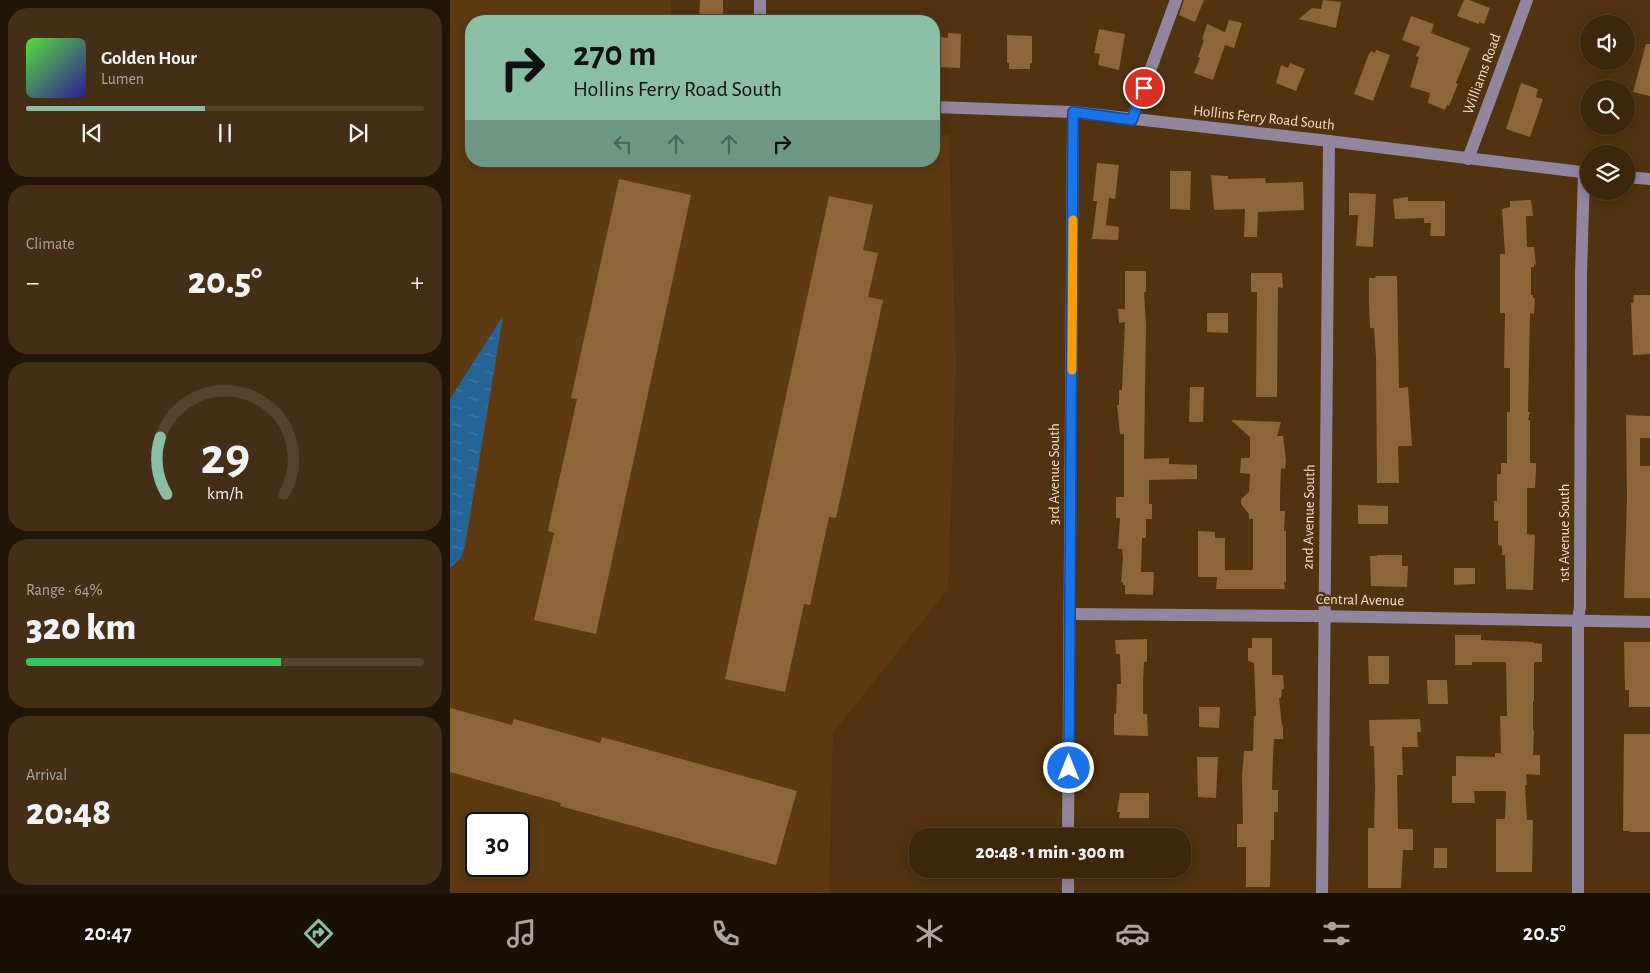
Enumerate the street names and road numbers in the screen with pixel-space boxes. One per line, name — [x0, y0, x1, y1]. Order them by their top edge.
street label: Williams Road — [1460, 31, 1504, 116]
street label: Hollins Ferry Road South — [1192, 103, 1336, 133]
street label: 3rd Avenue South — [1047, 423, 1062, 525]
street label: 2nd Avenue South — [1301, 464, 1317, 570]
street label: 1st Avenue South — [1557, 484, 1572, 582]
street label: Central Avenue — [1316, 592, 1404, 608]

